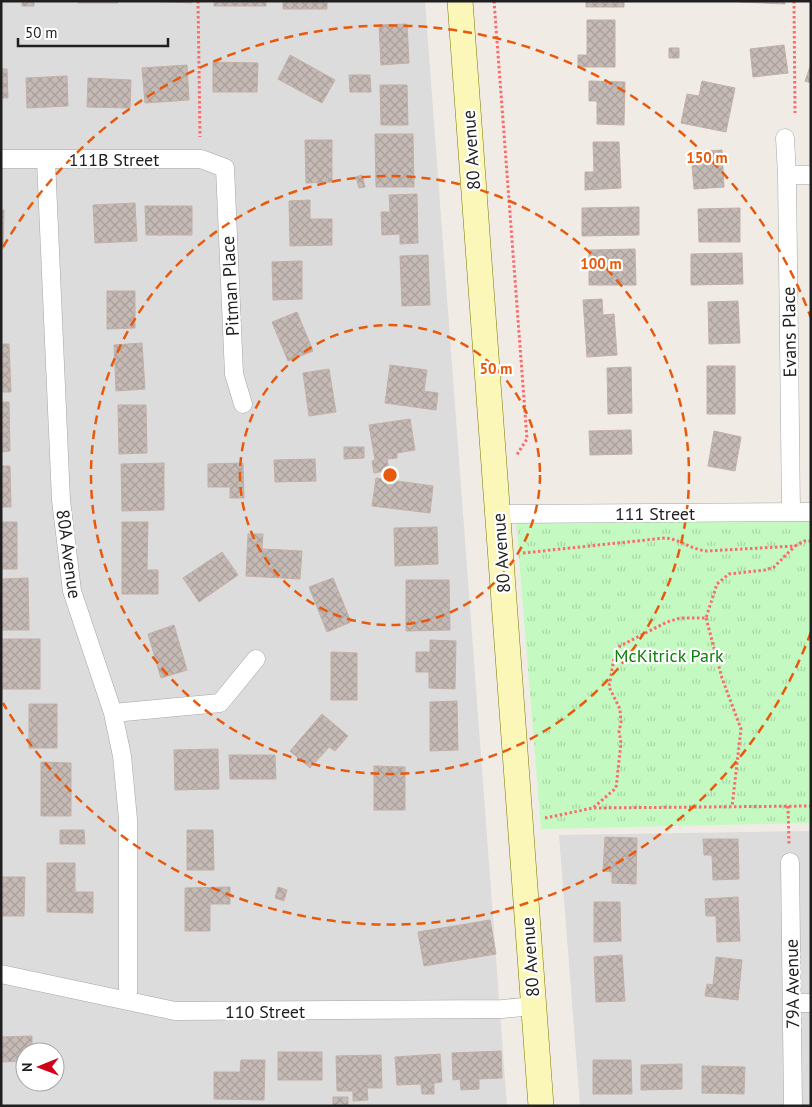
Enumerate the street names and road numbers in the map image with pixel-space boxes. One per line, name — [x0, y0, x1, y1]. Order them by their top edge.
street label: 80 Avenue — [457, 109, 485, 191]
street label: 111B Street — [69, 148, 159, 171]
street label: Pitman Place — [216, 235, 244, 337]
street label: Evans Place — [777, 287, 801, 377]
street label: 111 Street — [615, 502, 695, 525]
street label: 80A Avenue — [51, 508, 87, 600]
street label: 80 Avenue — [487, 512, 515, 594]
street label: 80 Avenue — [516, 916, 544, 998]
street label: 79A Avenue — [780, 939, 804, 1029]
street label: 110 Street — [225, 1000, 305, 1023]

